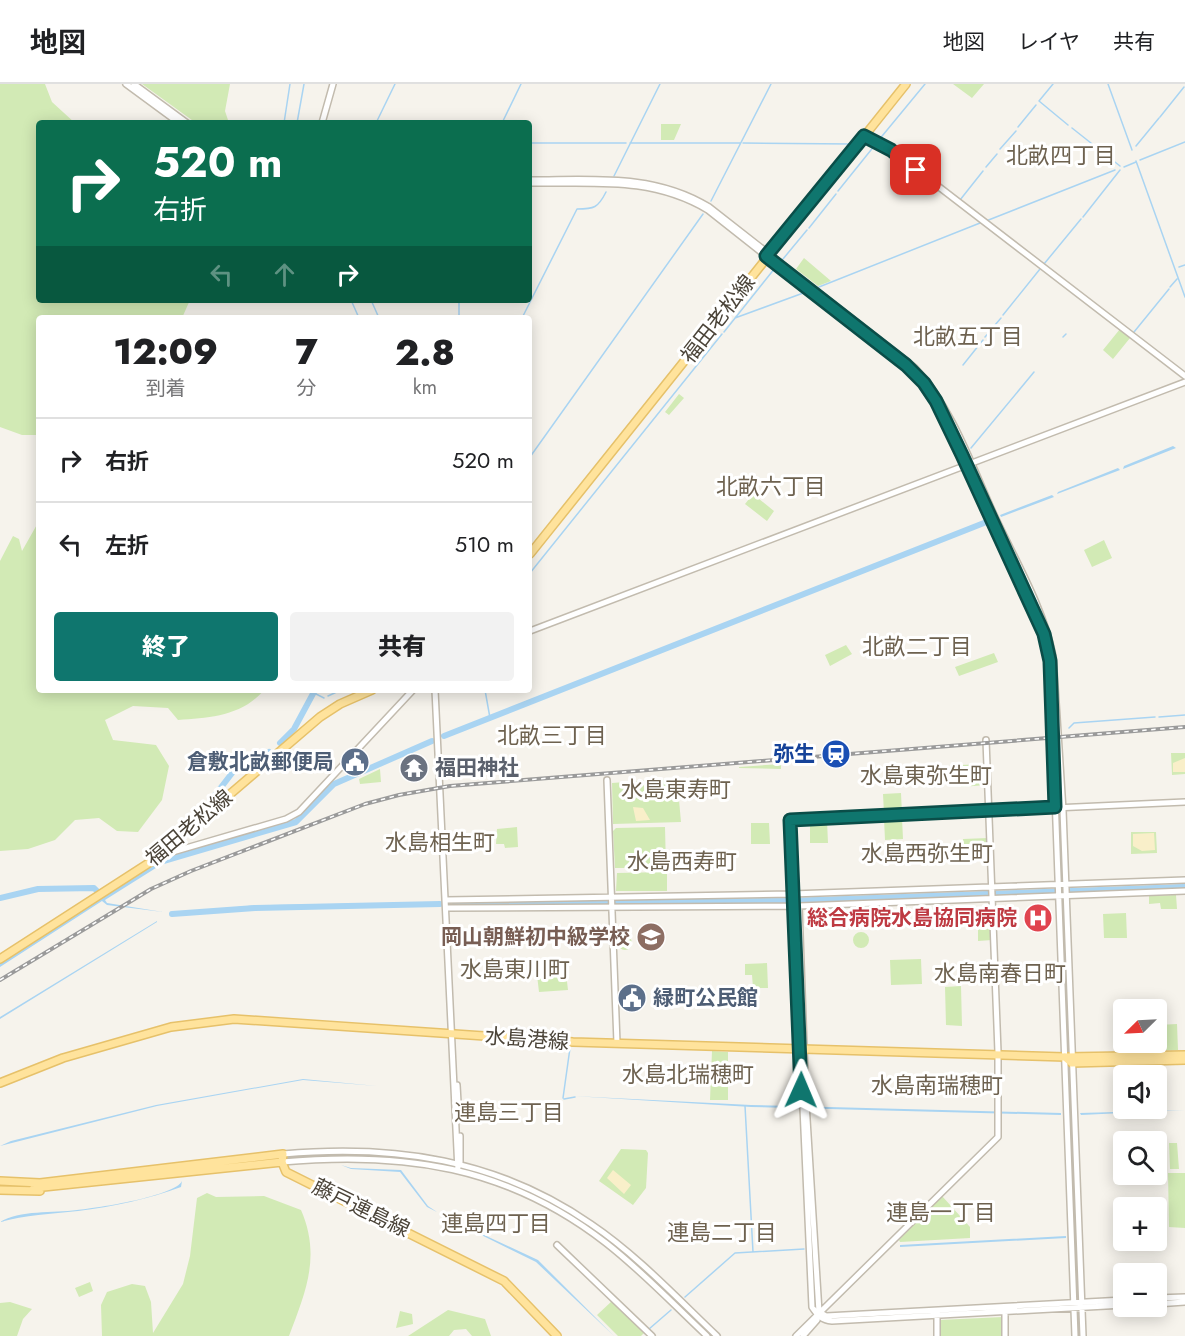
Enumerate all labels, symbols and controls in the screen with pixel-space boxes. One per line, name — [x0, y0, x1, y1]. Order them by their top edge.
text: 地図 — [30, 22, 86, 63]
text: 地図 — [943, 27, 985, 57]
text: レイヤ — [1018, 27, 1080, 57]
text: 共有 — [1113, 27, 1155, 57]
text: 520 m — [153, 132, 283, 193]
district label: 北畝四丁目 — [1006, 139, 1116, 171]
icon: right — [54, 144, 132, 222]
pin — [890, 144, 941, 195]
icon: arrive — [899, 153, 932, 186]
text: 右折 — [153, 190, 207, 229]
icon: left — [205, 258, 238, 291]
icon: ahead — [268, 258, 301, 291]
icon: right — [331, 258, 364, 291]
street label: 福田老松線 — [674, 268, 762, 370]
district label: 北畝五丁目 — [913, 320, 1023, 352]
text: 12:09 — [113, 325, 218, 377]
text: 7 — [295, 325, 318, 377]
text: 2.8 — [395, 326, 455, 378]
text: km — [413, 373, 437, 402]
text: 到着 — [146, 374, 186, 403]
text: 分 — [297, 374, 317, 403]
icon: right — [54, 444, 87, 477]
text: 520 m — [452, 444, 514, 476]
text: 右折 — [105, 445, 149, 477]
district label: 北畝六丁目 — [716, 470, 826, 502]
icon: left — [54, 528, 87, 561]
text: 510 m — [455, 528, 514, 560]
text: 左折 — [105, 529, 149, 561]
button: 終了 — [54, 612, 278, 681]
button: 共有 — [290, 612, 514, 681]
district label: 北畝二丁目 — [862, 630, 972, 662]
district label: 北畝三丁目 — [497, 719, 607, 751]
station icon: 弥生 — [820, 738, 852, 770]
place label: 弥生 — [773, 739, 815, 769]
public building icon: 倉敷北畝郵便局 — [339, 746, 371, 778]
place label: 倉敷北畝郵便局 — [187, 747, 334, 777]
temple icon: 福田神社 — [398, 752, 430, 784]
place label: 福田神社 — [435, 753, 519, 783]
district label: 水島東弥生町 — [860, 759, 992, 791]
district label: 水島東寿町 — [621, 773, 731, 805]
street label: 福田老松線 — [139, 783, 239, 873]
district label: 水島相生町 — [385, 826, 495, 858]
district label: 水島西弥生町 — [861, 837, 993, 869]
district label: 水島西寿町 — [627, 845, 737, 877]
hospital icon: 総合病院水島協同病院 — [1022, 902, 1054, 934]
place label: 総合病院水島協同病院 — [807, 903, 1017, 933]
school or university icon: 岡山朝鮮初中級学校 — [635, 921, 667, 953]
place label: 岡山朝鮮初中級学校 — [441, 922, 630, 952]
district label: 水島東川町 — [460, 953, 570, 985]
district label: 水島南春日町 — [934, 957, 1066, 989]
public building icon: 緑町公民館 — [616, 982, 648, 1014]
place label: 緑町公民館 — [653, 983, 758, 1013]
north arrow — [1113, 999, 1167, 1053]
map controls — [1113, 999, 1167, 1317]
street label: 水島港線 — [484, 1021, 570, 1057]
district label: 水島北瑞穂町 — [622, 1058, 754, 1090]
position arrow — [769, 1058, 833, 1122]
button: sound — [1113, 1065, 1167, 1119]
district label: 水島南瑞穂町 — [871, 1069, 1003, 1101]
district label: 連島三丁目 — [454, 1096, 564, 1128]
button: search — [1113, 1131, 1167, 1185]
street label: 藤戸連島線 — [307, 1172, 415, 1244]
district label: 連島一丁目 — [886, 1196, 996, 1228]
button: + — [1113, 1197, 1167, 1251]
district label: 連島四丁目 — [441, 1207, 551, 1239]
district label: 連島二丁目 — [667, 1216, 777, 1248]
button: − — [1113, 1263, 1167, 1317]

